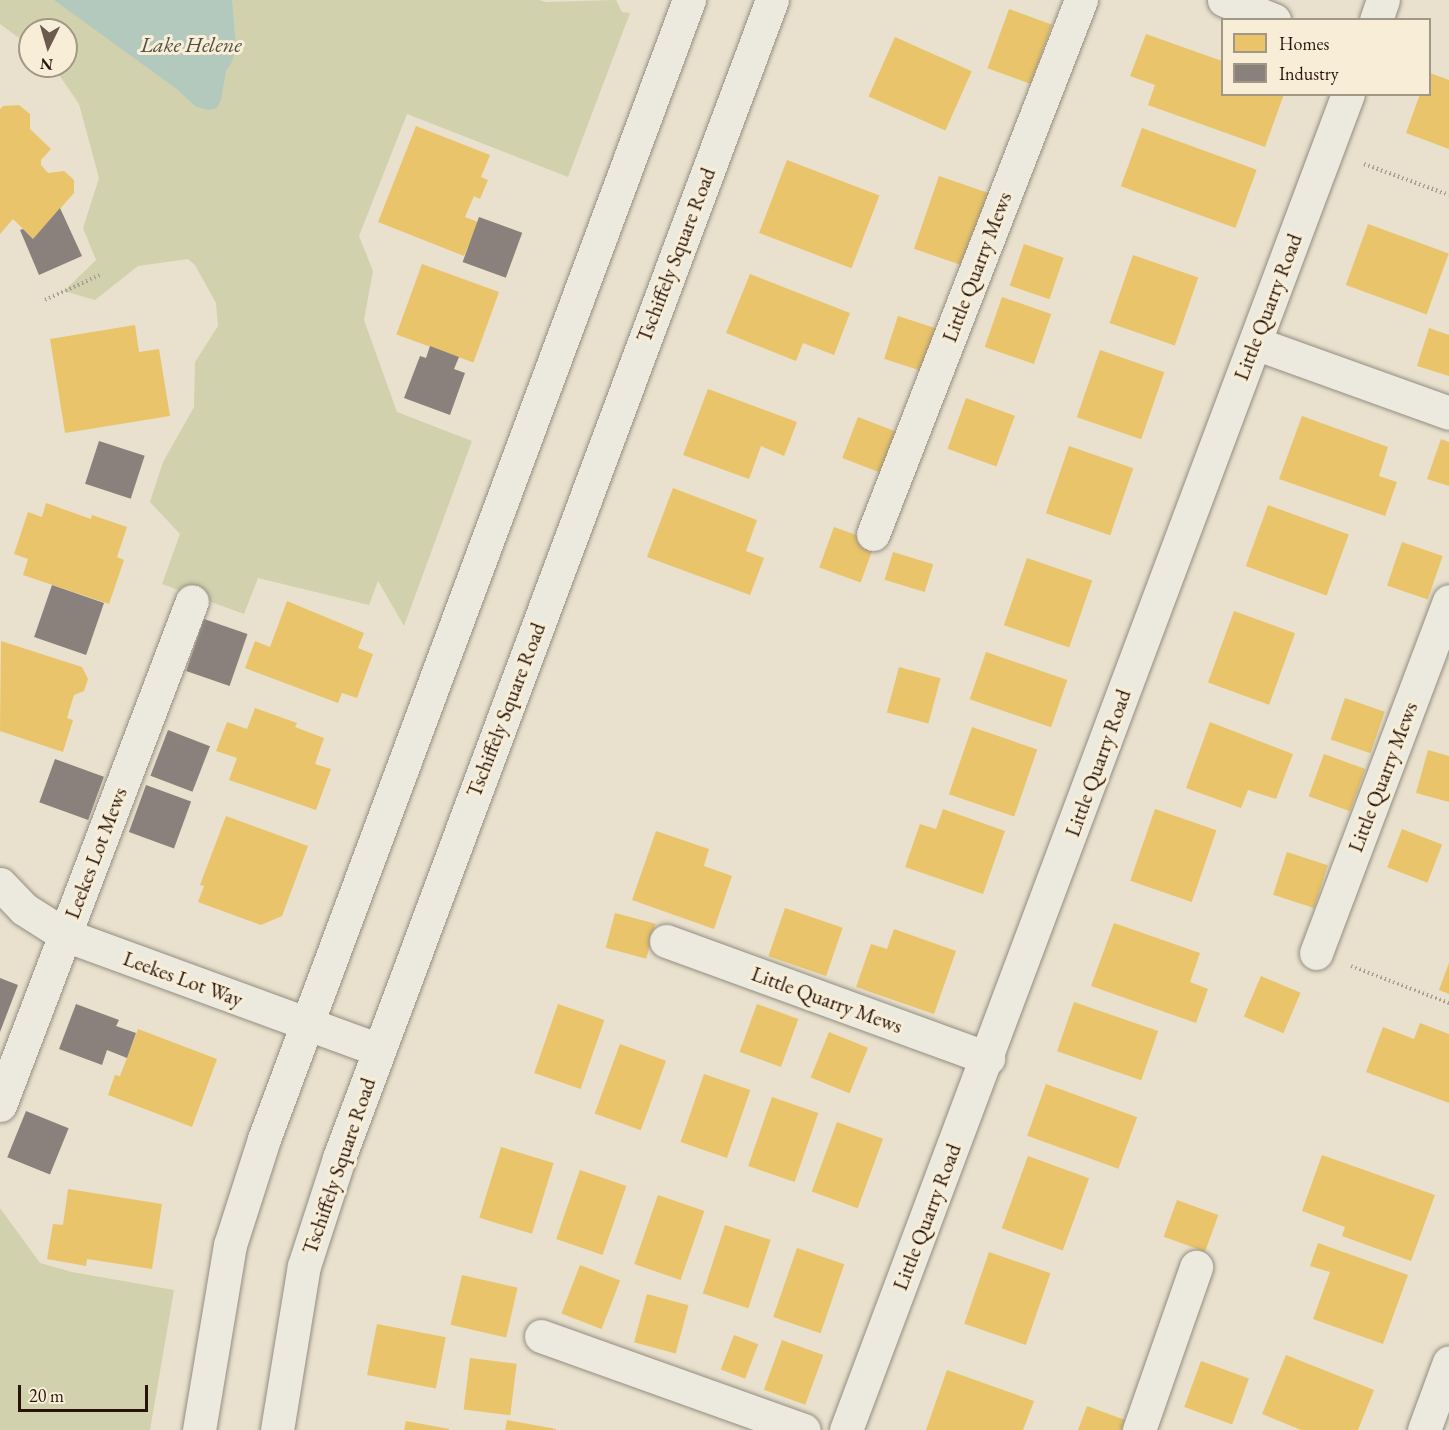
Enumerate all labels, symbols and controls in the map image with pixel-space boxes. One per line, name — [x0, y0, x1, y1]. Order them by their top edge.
north arrow — [18, 18, 78, 78]
legend — [1221, 18, 1431, 96]
water label: Lake Helene — [140, 32, 242, 58]
text: Homes — [1279, 32, 1329, 55]
text: N — [39, 53, 54, 75]
text: Industry — [1279, 62, 1339, 85]
street label: Tschiffely Square Road — [631, 164, 721, 346]
street label: Little Quarry Mews — [937, 188, 1017, 346]
street label: Little Quarry Road — [1228, 230, 1308, 384]
street label: Tschiffely Square Road — [461, 619, 551, 801]
street label: Little Quarry Road — [1060, 686, 1136, 840]
street label: Little Quarry Mews — [1343, 698, 1423, 856]
street label: Leekes Lot Mews — [59, 784, 133, 922]
street label: Leekes Lot Way — [120, 946, 246, 1012]
street label: Little Quarry Mews — [748, 961, 906, 1039]
street label: Tschiffely Square Road — [297, 1074, 381, 1258]
street label: Little Quarry Road — [887, 1140, 967, 1294]
scale bar — [21, 1373, 152, 1411]
text: 20 m — [29, 1384, 64, 1407]

